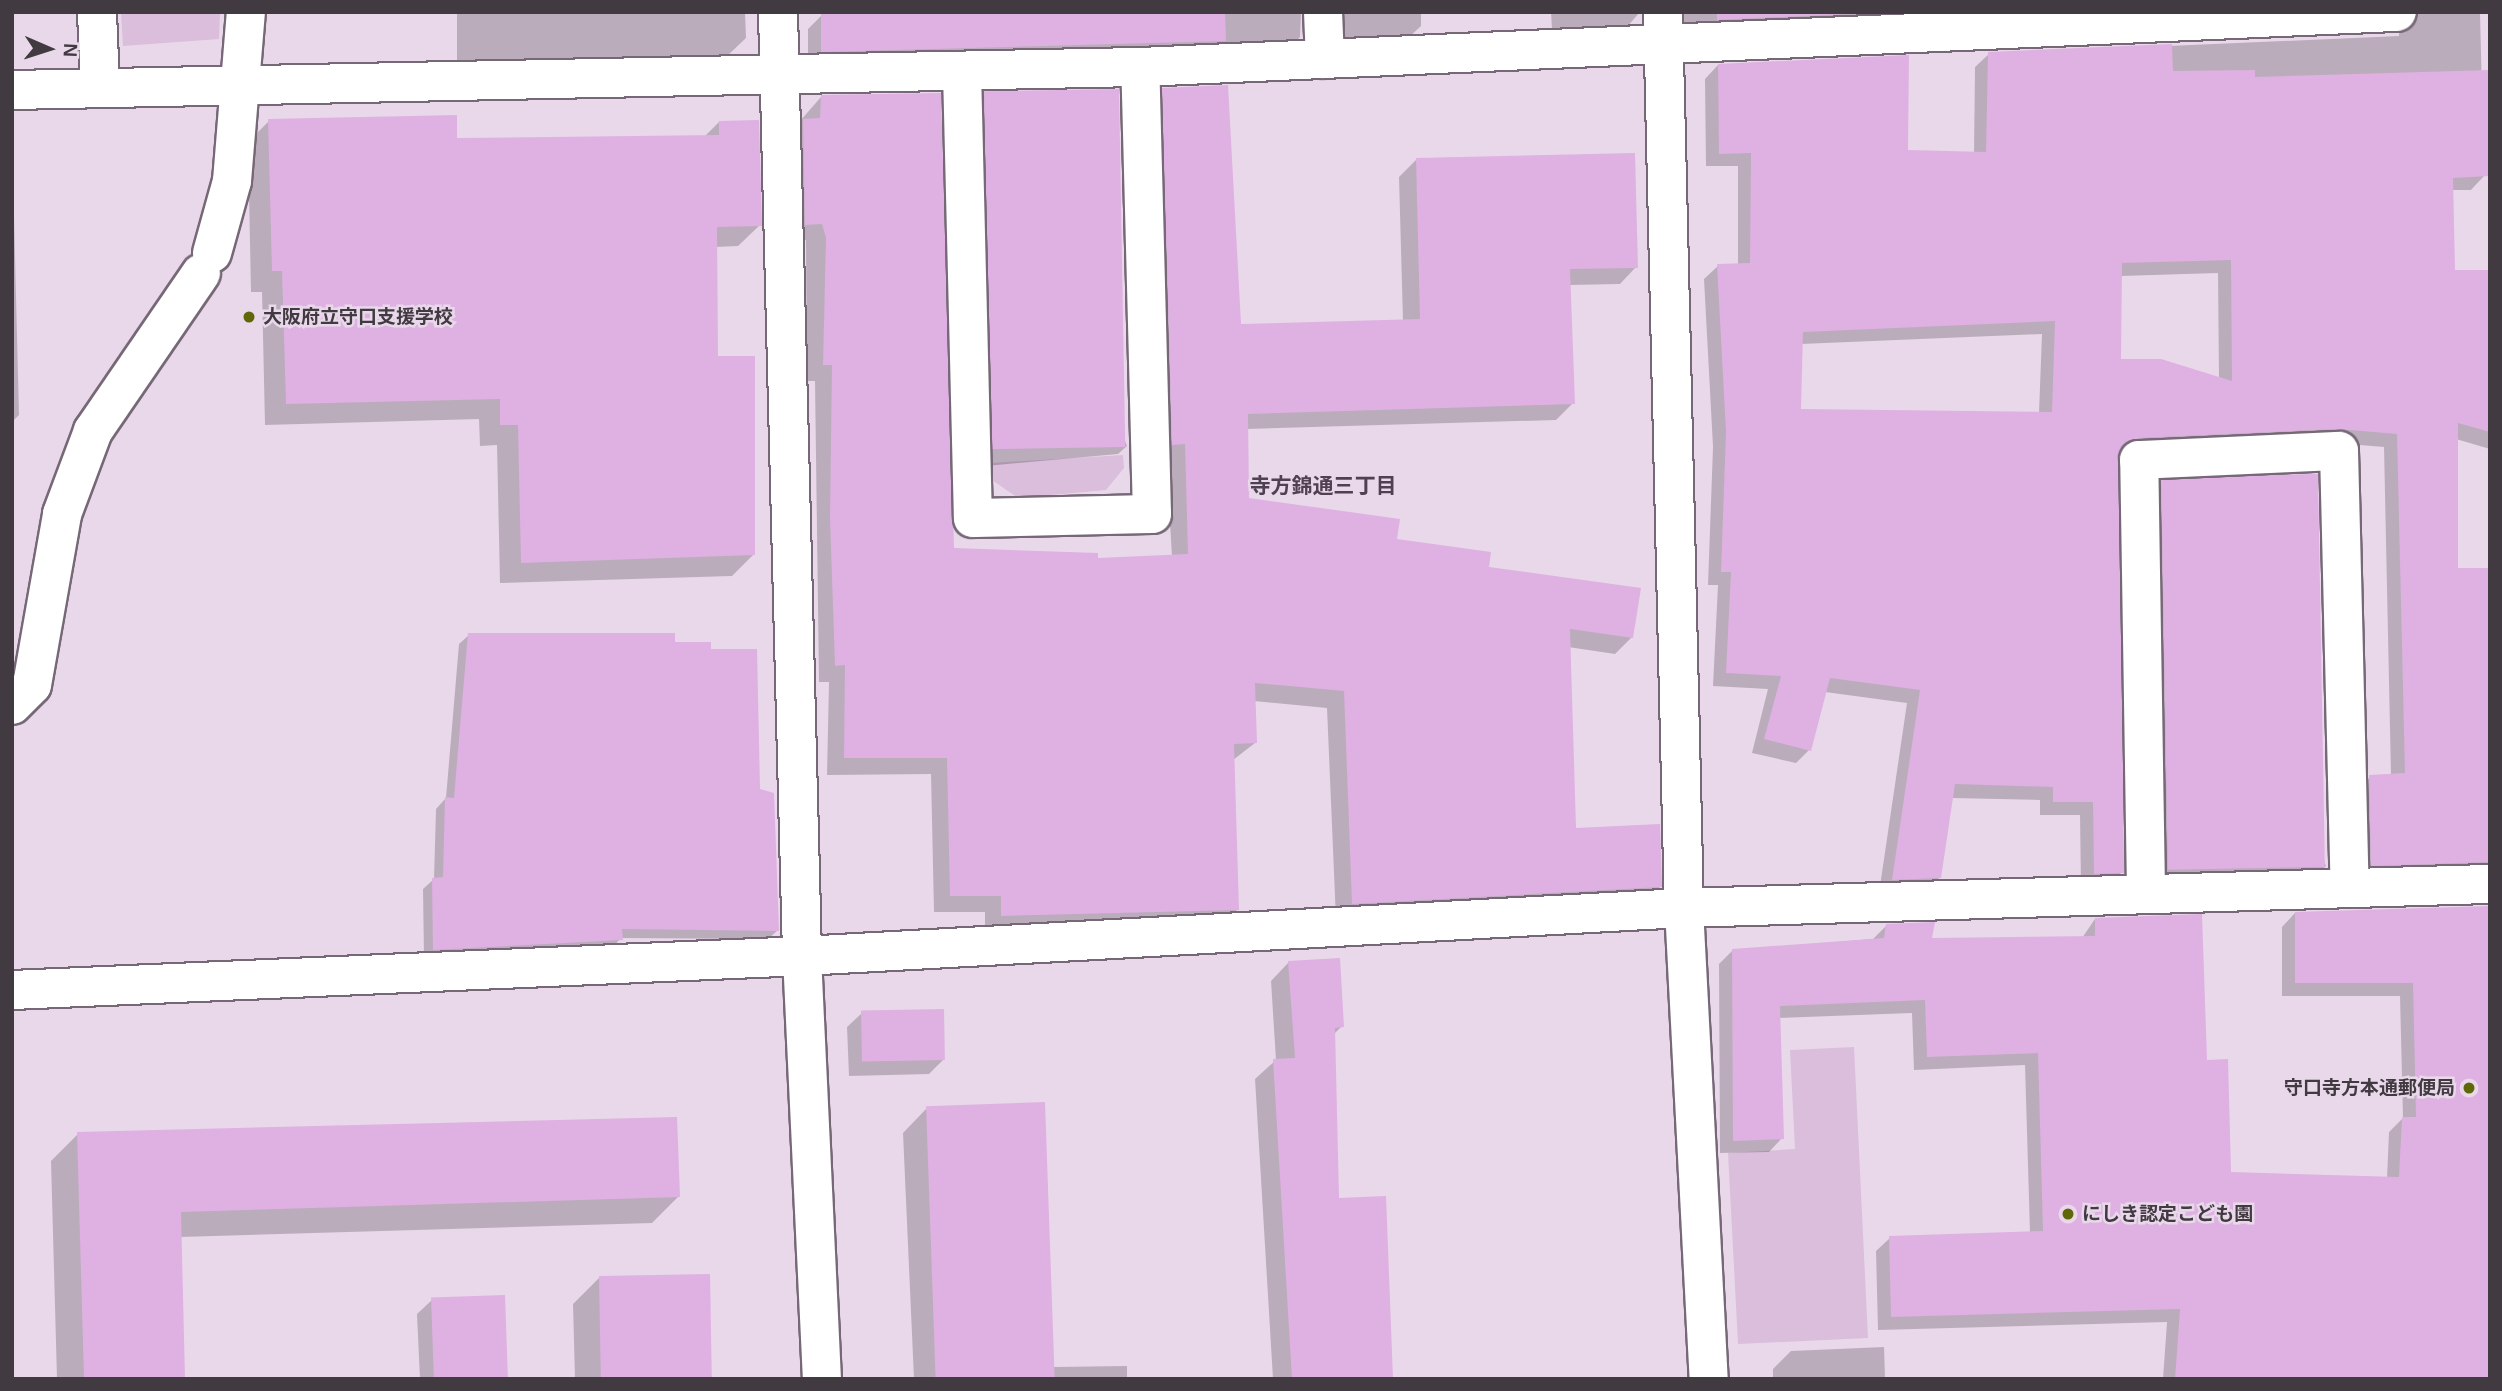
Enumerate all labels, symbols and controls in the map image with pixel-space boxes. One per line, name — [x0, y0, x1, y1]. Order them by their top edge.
north arrow — [14, 14, 84, 84]
text: N — [60, 43, 81, 58]
place label: 大阪府立守口支援学校 — [263, 306, 453, 328]
marker: 大阪府立守口支援学校 — [241, 309, 257, 325]
district label: 寺方錦通三丁目 — [1250, 473, 1396, 499]
place label: 守口寺方本通郵便局 — [2284, 1077, 2455, 1099]
marker: 守口寺方本通郵便局 — [2461, 1080, 2477, 1096]
place label: にしき認定こども園 — [2082, 1203, 2253, 1225]
marker: にしき認定こども園 — [2060, 1206, 2076, 1222]

